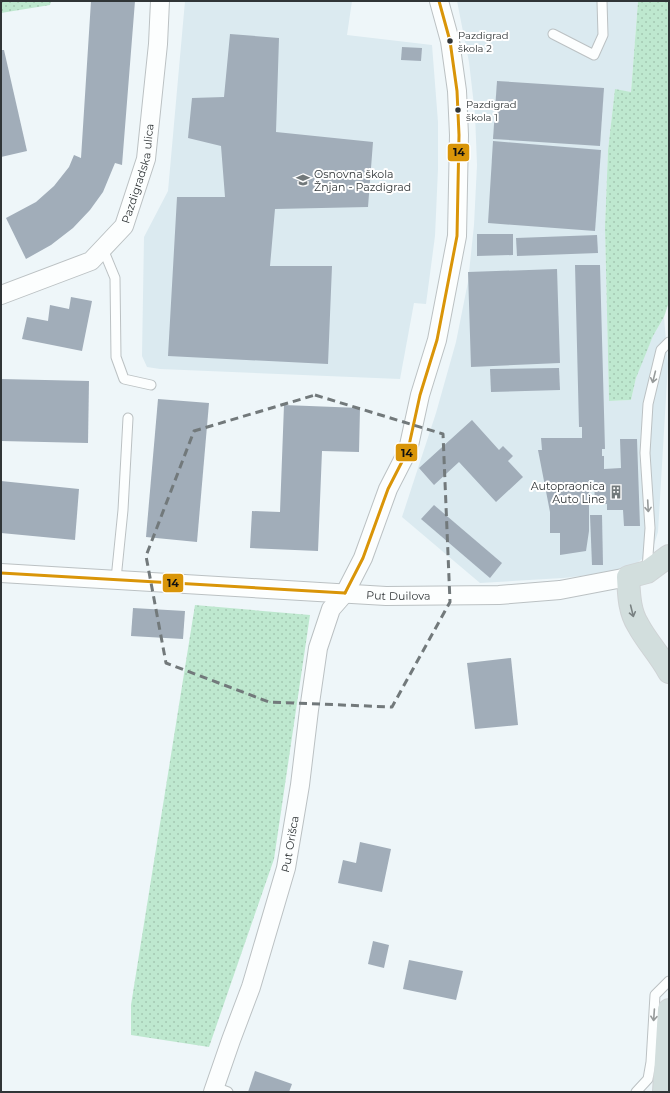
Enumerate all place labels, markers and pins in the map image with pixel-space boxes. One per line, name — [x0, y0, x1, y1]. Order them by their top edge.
place label: Pazdigrad škola 2 — [458, 29, 509, 55]
marker: Pazdigrad škola 2 — [445, 36, 455, 46]
place label: Pazdigrad škola 1 — [466, 98, 517, 124]
marker: Pazdigrad škola 1 — [453, 105, 463, 115]
place label: Osnovna škola Žnjan - Pazdigrad — [314, 167, 411, 194]
school or university icon: Osnovna škola Žnjan - Pazdigrad — [295, 172, 311, 188]
place label: Autopraonica Auto Line — [531, 479, 605, 506]
building icon: Autopraonica Auto Line — [608, 484, 624, 500]

